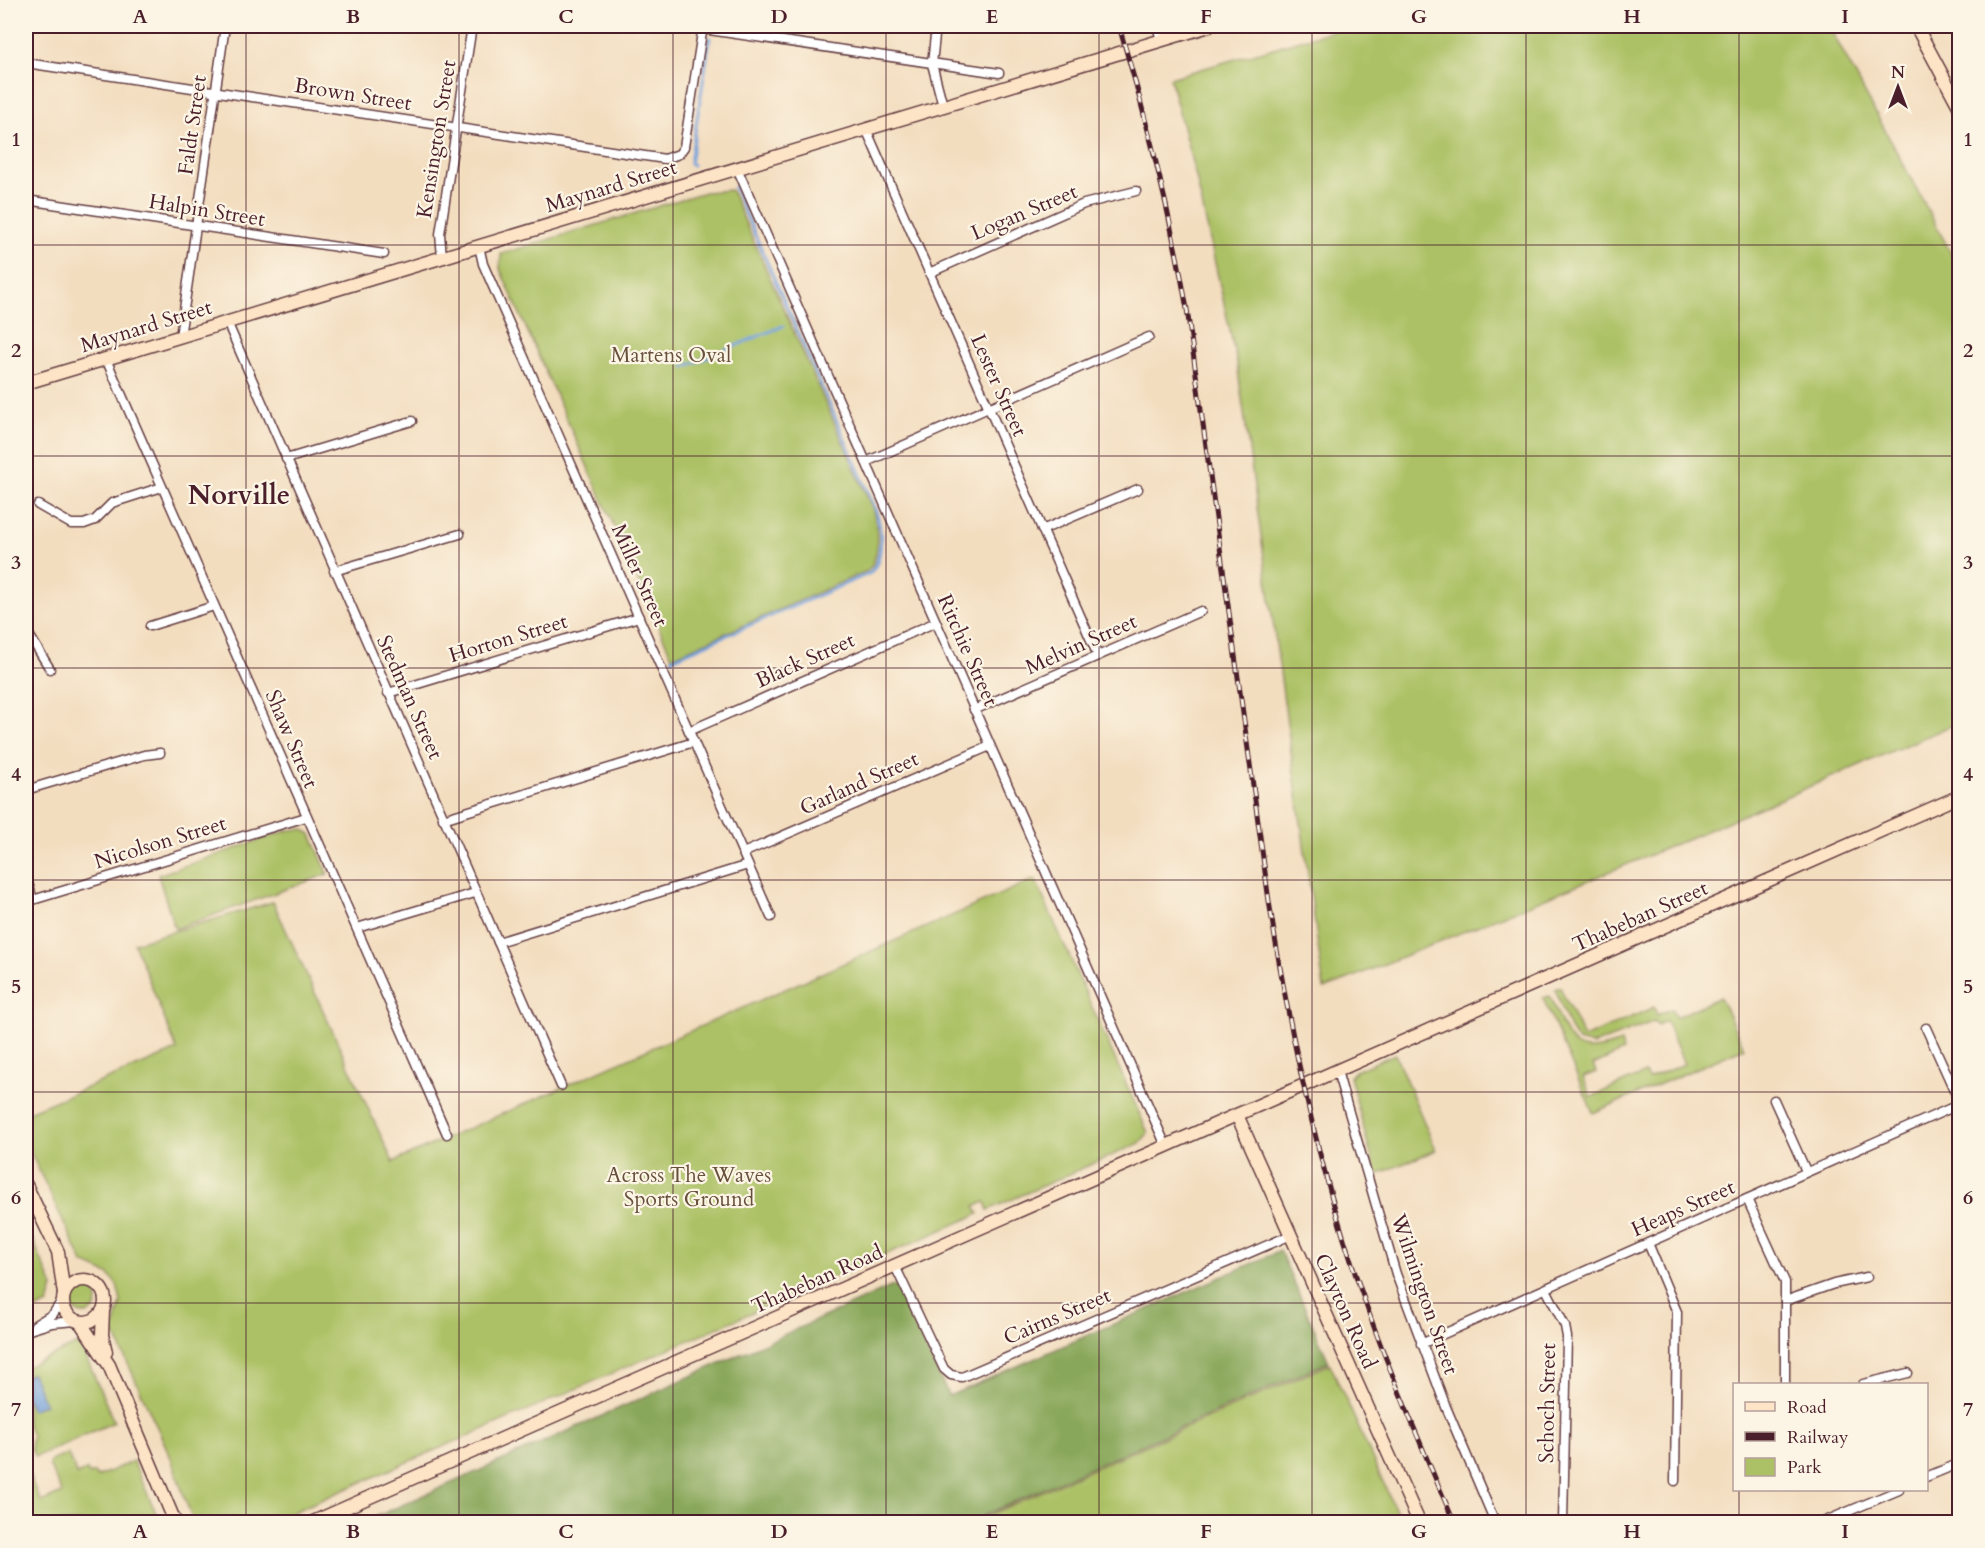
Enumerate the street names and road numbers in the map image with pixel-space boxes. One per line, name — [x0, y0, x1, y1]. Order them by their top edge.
street label: Kensington Street — [410, 58, 463, 220]
street label: Brown Street — [292, 71, 414, 118]
street label: Faldt Street — [171, 73, 214, 177]
street label: Maynard Street — [542, 153, 681, 220]
street label: Logan Street — [967, 177, 1082, 248]
street label: Halpin Street — [147, 187, 267, 234]
street label: Maynard Street — [77, 293, 216, 360]
street label: Lester Street — [963, 329, 1034, 441]
street label: Miller Street — [604, 519, 675, 632]
street label: Ritchie Street — [930, 590, 1005, 711]
street label: Horton Street — [445, 607, 571, 670]
street label: Melvin Street — [1021, 607, 1142, 682]
street label: Black Street — [751, 626, 860, 695]
street label: Stedman Street — [369, 631, 450, 764]
street label: Shaw Street — [258, 686, 325, 793]
street label: Garland Street — [795, 744, 923, 823]
street label: Nicolson Street — [91, 809, 230, 876]
street label: Thabeban Street — [1568, 874, 1713, 959]
street label: Heaps Street — [1627, 1173, 1740, 1244]
street label: Wilmington Street — [1383, 1209, 1466, 1379]
street label: Thabeban Road — [747, 1238, 887, 1321]
street label: Clayton Road — [1307, 1249, 1384, 1373]
street label: Cairns Street — [999, 1281, 1116, 1352]
street label: Schoch Street — [1532, 1342, 1563, 1463]

